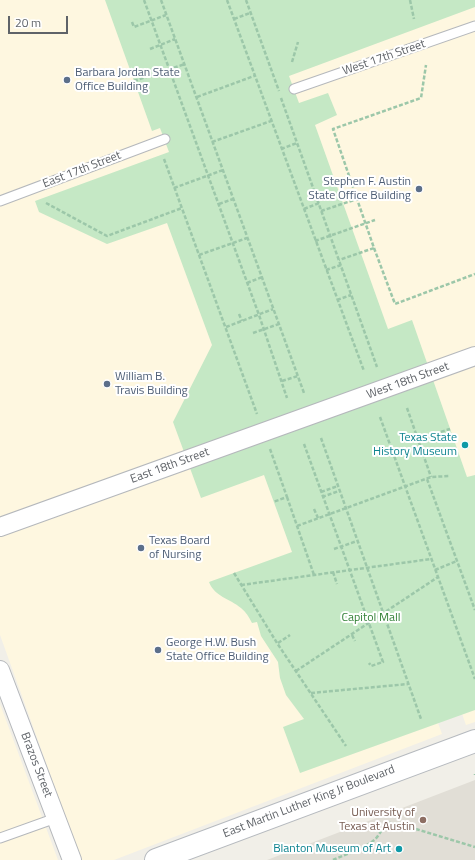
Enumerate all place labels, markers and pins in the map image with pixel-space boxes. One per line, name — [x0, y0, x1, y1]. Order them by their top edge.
place label: Barbara Jordan State Office Building — [75, 66, 180, 94]
marker: Barbara Jordan State Office Building — [62, 75, 72, 85]
place label: Stephen F. Austin State Office Building — [308, 175, 411, 203]
marker: Stephen F. Austin State Office Building — [414, 184, 424, 194]
place label: William B. Travis Building — [115, 370, 188, 398]
marker: William B. Travis Building — [102, 379, 112, 389]
place label: Texas State History Museum — [373, 431, 457, 459]
marker: Texas State History Museum — [460, 440, 470, 450]
place label: Texas Board of Nursing — [149, 534, 210, 562]
marker: Texas Board of Nursing — [136, 543, 146, 553]
place label: George H.W. Bush State Office Building — [166, 636, 269, 664]
marker: George H.W. Bush State Office Building — [153, 645, 163, 655]
place label: University of Texas at Austin — [339, 806, 415, 834]
marker: University of Texas at Austin — [418, 815, 428, 825]
place label: Blanton Museum of Art — [273, 842, 391, 856]
marker: Blanton Museum of Art — [394, 844, 404, 854]

